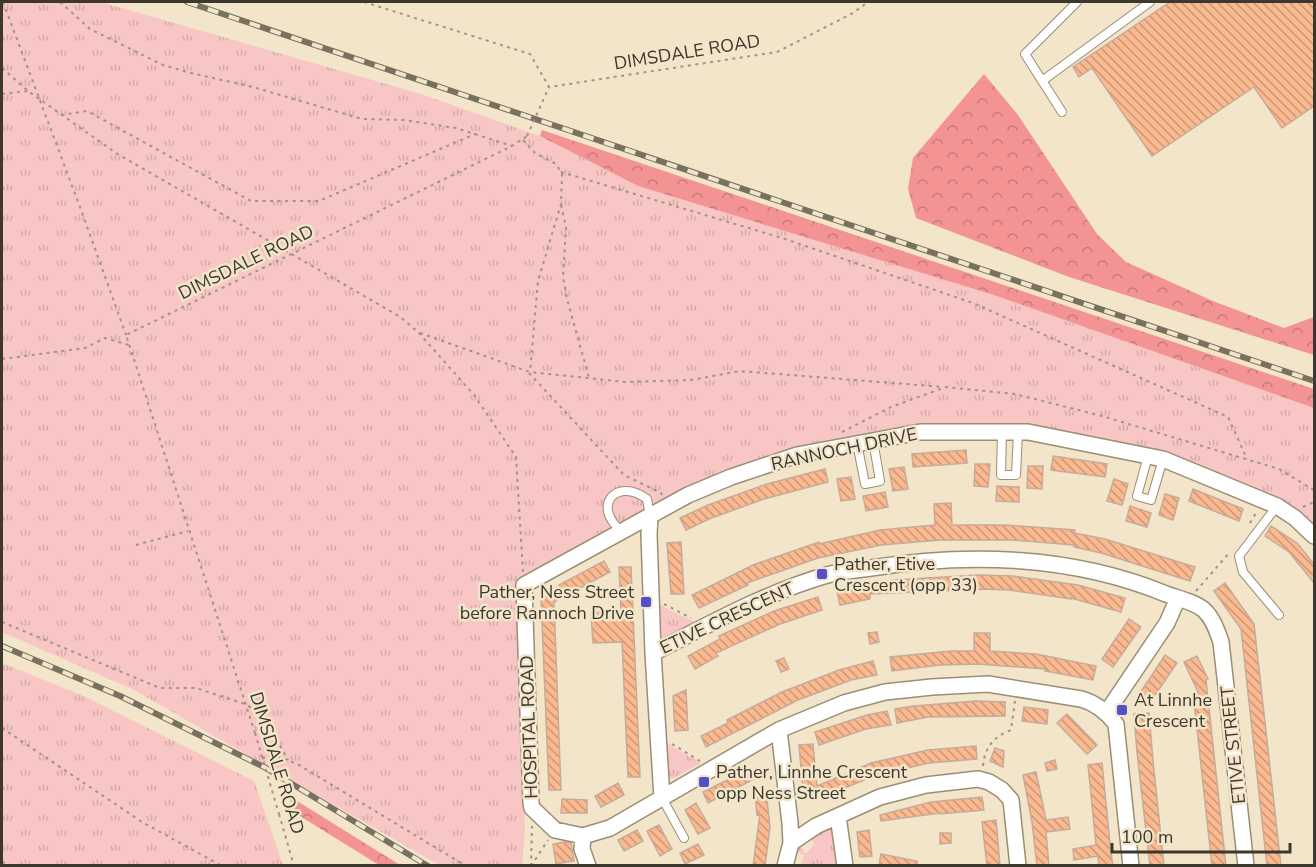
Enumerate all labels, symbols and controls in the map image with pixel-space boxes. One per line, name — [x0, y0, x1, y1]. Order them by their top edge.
street label: DIMSDALE ROAD — [612, 29, 762, 75]
street label: DIMSDALE ROAD — [174, 219, 318, 305]
street label: RANNOCH DRIVE — [769, 422, 919, 476]
place label: Pather, Etive Crescent (opp 33) — [834, 552, 978, 597]
marker: Pather, Etive Crescent (opp 33) — [815, 567, 829, 581]
street label: ETIVE CRESCENT — [656, 576, 798, 660]
place label: Pather, Ness Street before Rannoch Drive — [460, 580, 635, 625]
marker: Pather, Ness Street before Rannoch Drive — [639, 595, 653, 609]
street label: HOSPITAL ROAD — [515, 655, 543, 799]
street label: ETIVE STREET — [1215, 685, 1251, 805]
place label: At Linnhe Crescent — [1134, 688, 1212, 733]
street label: DIMSDALE ROAD — [244, 689, 310, 837]
marker: At Linnhe Crescent — [1115, 703, 1129, 717]
place label: Pather, Linnhe Crescent opp Ness Street — [716, 760, 908, 805]
marker: Pather, Linnhe Crescent opp Ness Street — [697, 775, 711, 789]
scale bar — [1112, 816, 1290, 854]
text: 100 m — [1121, 825, 1173, 849]

